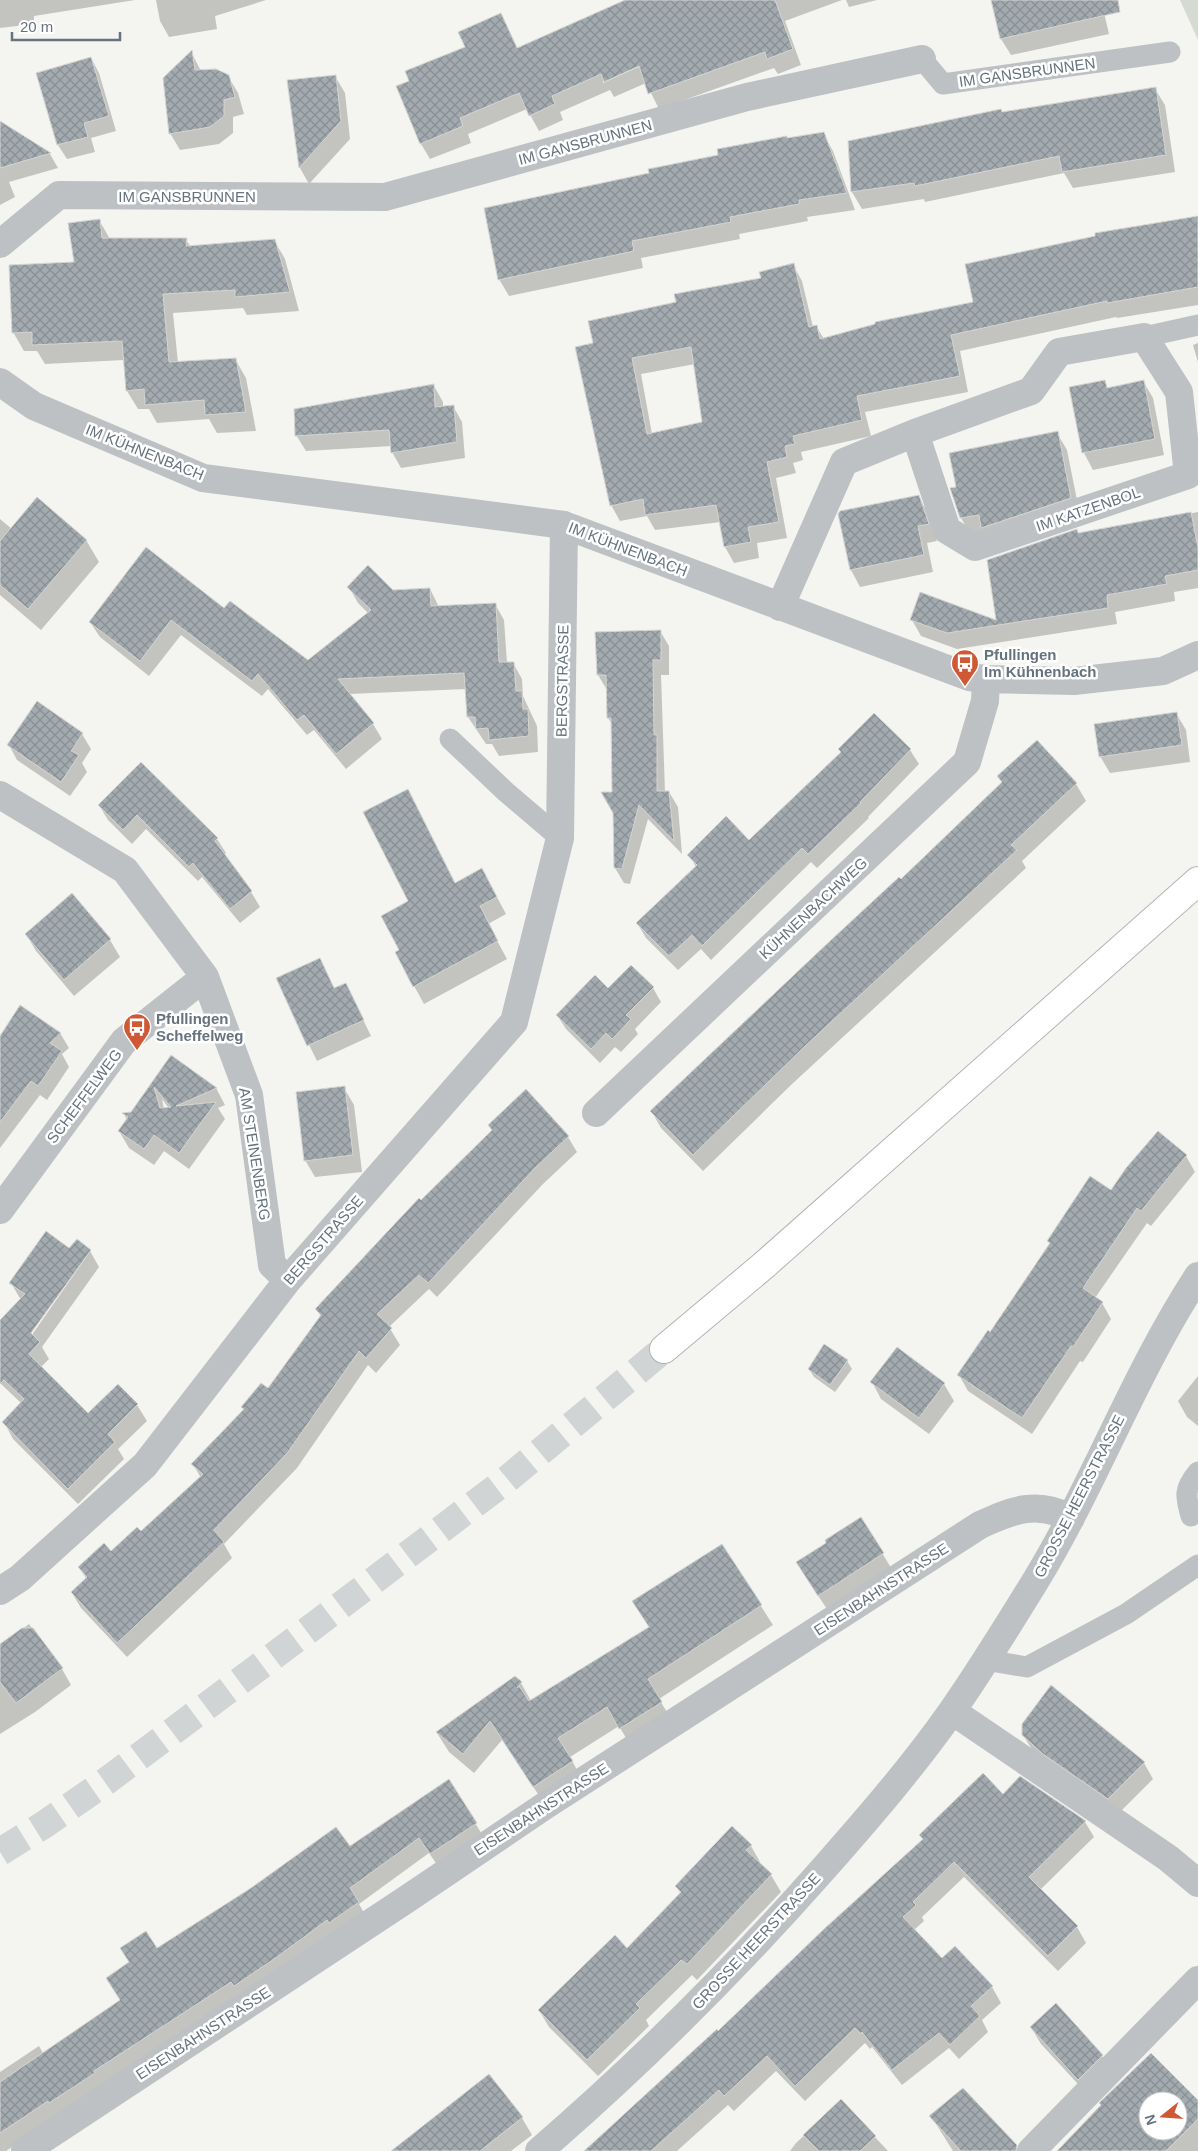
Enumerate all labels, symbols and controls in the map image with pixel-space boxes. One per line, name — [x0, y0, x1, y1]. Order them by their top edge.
scale bar — [12, 10, 120, 42]
text: 20 m — [20, 18, 53, 35]
street label: IM GANSBRUNNEN — [958, 54, 1096, 90]
street label: IM GANSBRUNNEN — [516, 116, 654, 168]
street label: IM GANSBRUNNEN — [118, 188, 256, 205]
street label: IM KÜHNENBACH — [83, 421, 207, 483]
street label: IM KATZENBOL — [1034, 483, 1142, 535]
street label: IM KÜHNENBACH — [566, 519, 690, 579]
street label: BERGSTRASSE — [553, 625, 571, 737]
place label: Pfullingen Im Kühnenbach — [984, 646, 1097, 680]
bus stop icon: Pfullingen Im Kühnenbach — [950, 648, 980, 687]
street label: KÜHNENBACHWEG — [756, 854, 870, 962]
place label: Pfullingen Scheffelweg — [156, 1010, 244, 1044]
bus stop icon: Pfullingen Scheffelweg — [122, 1012, 152, 1051]
street label: SCHEFFELWEG — [43, 1046, 125, 1146]
street label: AM STEINENBERG — [236, 1086, 274, 1222]
street label: BERGSTRASSE — [280, 1192, 366, 1288]
street label: GROSSE HEERSTRASSE — [1031, 1412, 1127, 1580]
street label: EISENBAHNSTRASSE — [811, 1539, 951, 1639]
street label: EISENBAHNSTRASSE — [471, 1759, 611, 1859]
street label: GROSSE HEERSTRASSE — [688, 1869, 824, 2013]
street label: EISENBAHNSTRASSE — [133, 1983, 273, 2083]
north arrow — [1138, 2091, 1188, 2141]
text: N — [1141, 2113, 1160, 2127]

